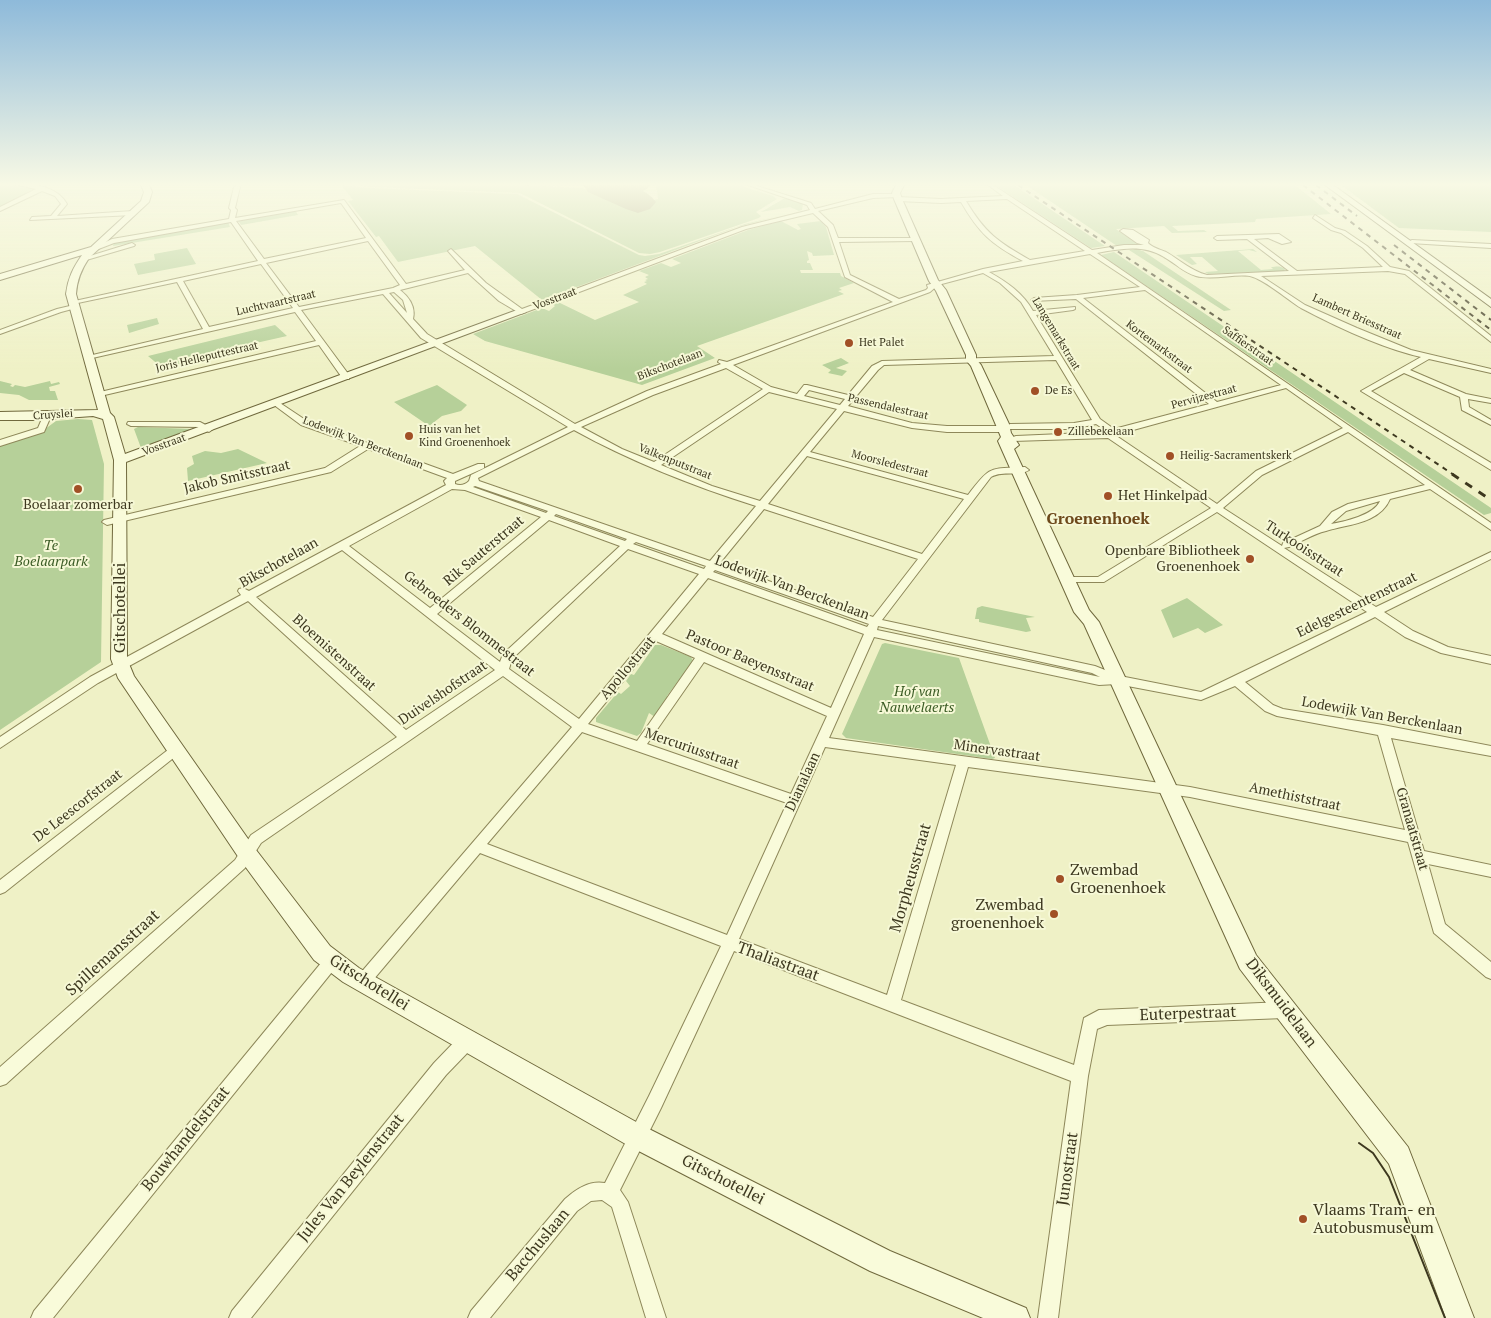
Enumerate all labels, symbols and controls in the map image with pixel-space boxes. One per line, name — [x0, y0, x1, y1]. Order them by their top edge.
street label: Vosstraat — [531, 285, 579, 313]
street label: Luchtvaartstraat — [235, 287, 317, 319]
street label: Lambert Briesstraat — [1310, 291, 1404, 343]
street label: Langemarkstraat — [1029, 295, 1083, 373]
street label: Kortemarkstraat — [1123, 318, 1195, 376]
street label: Saffierstraat — [1220, 323, 1276, 369]
place label: Het Palet — [859, 336, 904, 350]
marker: Het Palet — [843, 337, 855, 349]
street label: Joris Helleputtestraat — [154, 339, 260, 375]
street label: Bikschotelaan — [636, 347, 704, 383]
street label: Pervijzestraat — [1170, 382, 1238, 412]
place label: De Es — [1045, 384, 1072, 398]
marker: De Es — [1029, 385, 1041, 397]
street label: Passendalestraat — [846, 391, 930, 423]
street label: Cruyslei — [33, 407, 73, 423]
street label: Lodewijk Van Berckenlaan — [301, 414, 425, 472]
place label: Huis van het Kind Groenenhoek — [419, 423, 510, 449]
place label: Zillebekelaan — [1068, 425, 1134, 439]
marker: Zillebekelaan — [1052, 426, 1064, 438]
marker: Huis van het Kind Groenenhoek — [403, 430, 415, 442]
street label: Vosstraat — [140, 431, 188, 459]
street label: Valkenputstraat — [636, 441, 714, 483]
street label: Moorsledestraat — [850, 447, 930, 481]
place label: Heilig-Sacramentskerk — [1180, 449, 1292, 463]
marker: Heilig-Sacramentskerk — [1164, 450, 1176, 462]
street label: Jakob Smitsstraat — [182, 457, 292, 497]
marker: Boelaar zomerbar — [72, 483, 84, 495]
place label: Het Hinkelpad — [1118, 488, 1208, 504]
marker: Het Hinkelpad — [1102, 490, 1114, 502]
place label: Boelaar zomerbar — [23, 497, 133, 513]
district label: Groenenhoek — [1046, 509, 1150, 529]
street label: Rik Sauterstraat — [440, 512, 528, 590]
street label: Turkooisstraat — [1262, 517, 1346, 581]
street label: Bikschotelaan — [237, 534, 321, 592]
park label: Te Boelaarpark — [14, 538, 88, 570]
place label: Openbare Bibliotheek Groenenhoek — [1105, 543, 1240, 576]
street label: Lodewijk Van Berckenlaan — [712, 552, 872, 624]
marker: Openbare Bibliotheek Groenenhoek — [1244, 553, 1256, 565]
street label: Gitschotellei — [110, 563, 130, 653]
street label: Gebroeders Blommestraat — [400, 568, 538, 680]
street label: Edelgesteentenstraat — [1294, 569, 1420, 641]
street label: Bloemistenstraat — [289, 611, 379, 695]
street label: Pastoor Baeyensstraat — [683, 626, 817, 696]
street label: Apollostraat — [597, 633, 659, 703]
street label: Duivelshofstraat — [396, 657, 490, 729]
park label: Hof van Nauwelaerts — [880, 684, 954, 716]
street label: Lodewijk Van Berckenlaan — [1300, 694, 1464, 738]
street label: Mercuriusstraat — [643, 725, 741, 773]
street label: Minervastraat — [953, 737, 1041, 765]
street label: Dianalaan — [782, 750, 824, 814]
street label: De Leescorfstraat — [30, 766, 126, 846]
street label: Amethiststraat — [1248, 779, 1342, 815]
street label: Granaatstraat — [1392, 785, 1432, 873]
street label: Morpheusstraat — [886, 821, 936, 935]
place label: Zwembad Groenenhoek — [1070, 860, 1166, 898]
marker: Zwembad Groenenhoek — [1054, 873, 1066, 885]
place label: Zwembad groenenhoek — [951, 895, 1044, 933]
street label: Spillemansstraat — [62, 906, 164, 1000]
marker: Zwembad groenenhoek — [1048, 908, 1060, 920]
street label: Thaliastraat — [734, 938, 822, 986]
street label: Gitschotellei — [325, 951, 413, 1015]
street label: Diksmuidelaan — [1241, 955, 1321, 1051]
street label: Euterpestraat — [1139, 1003, 1237, 1025]
street label: Bouwhandelstraat — [138, 1083, 234, 1195]
street label: Jules Van Beylenstraat — [294, 1110, 408, 1246]
street label: Junostraat — [1053, 1131, 1083, 1207]
street label: Gitschotellei — [678, 1151, 768, 1209]
place label: Vlaams Tram- en Autobusmuseum — [1313, 1200, 1435, 1238]
street label: Bacchuslaan — [502, 1205, 574, 1285]
marker: Vlaams Tram- en Autobusmuseum — [1297, 1213, 1309, 1225]

